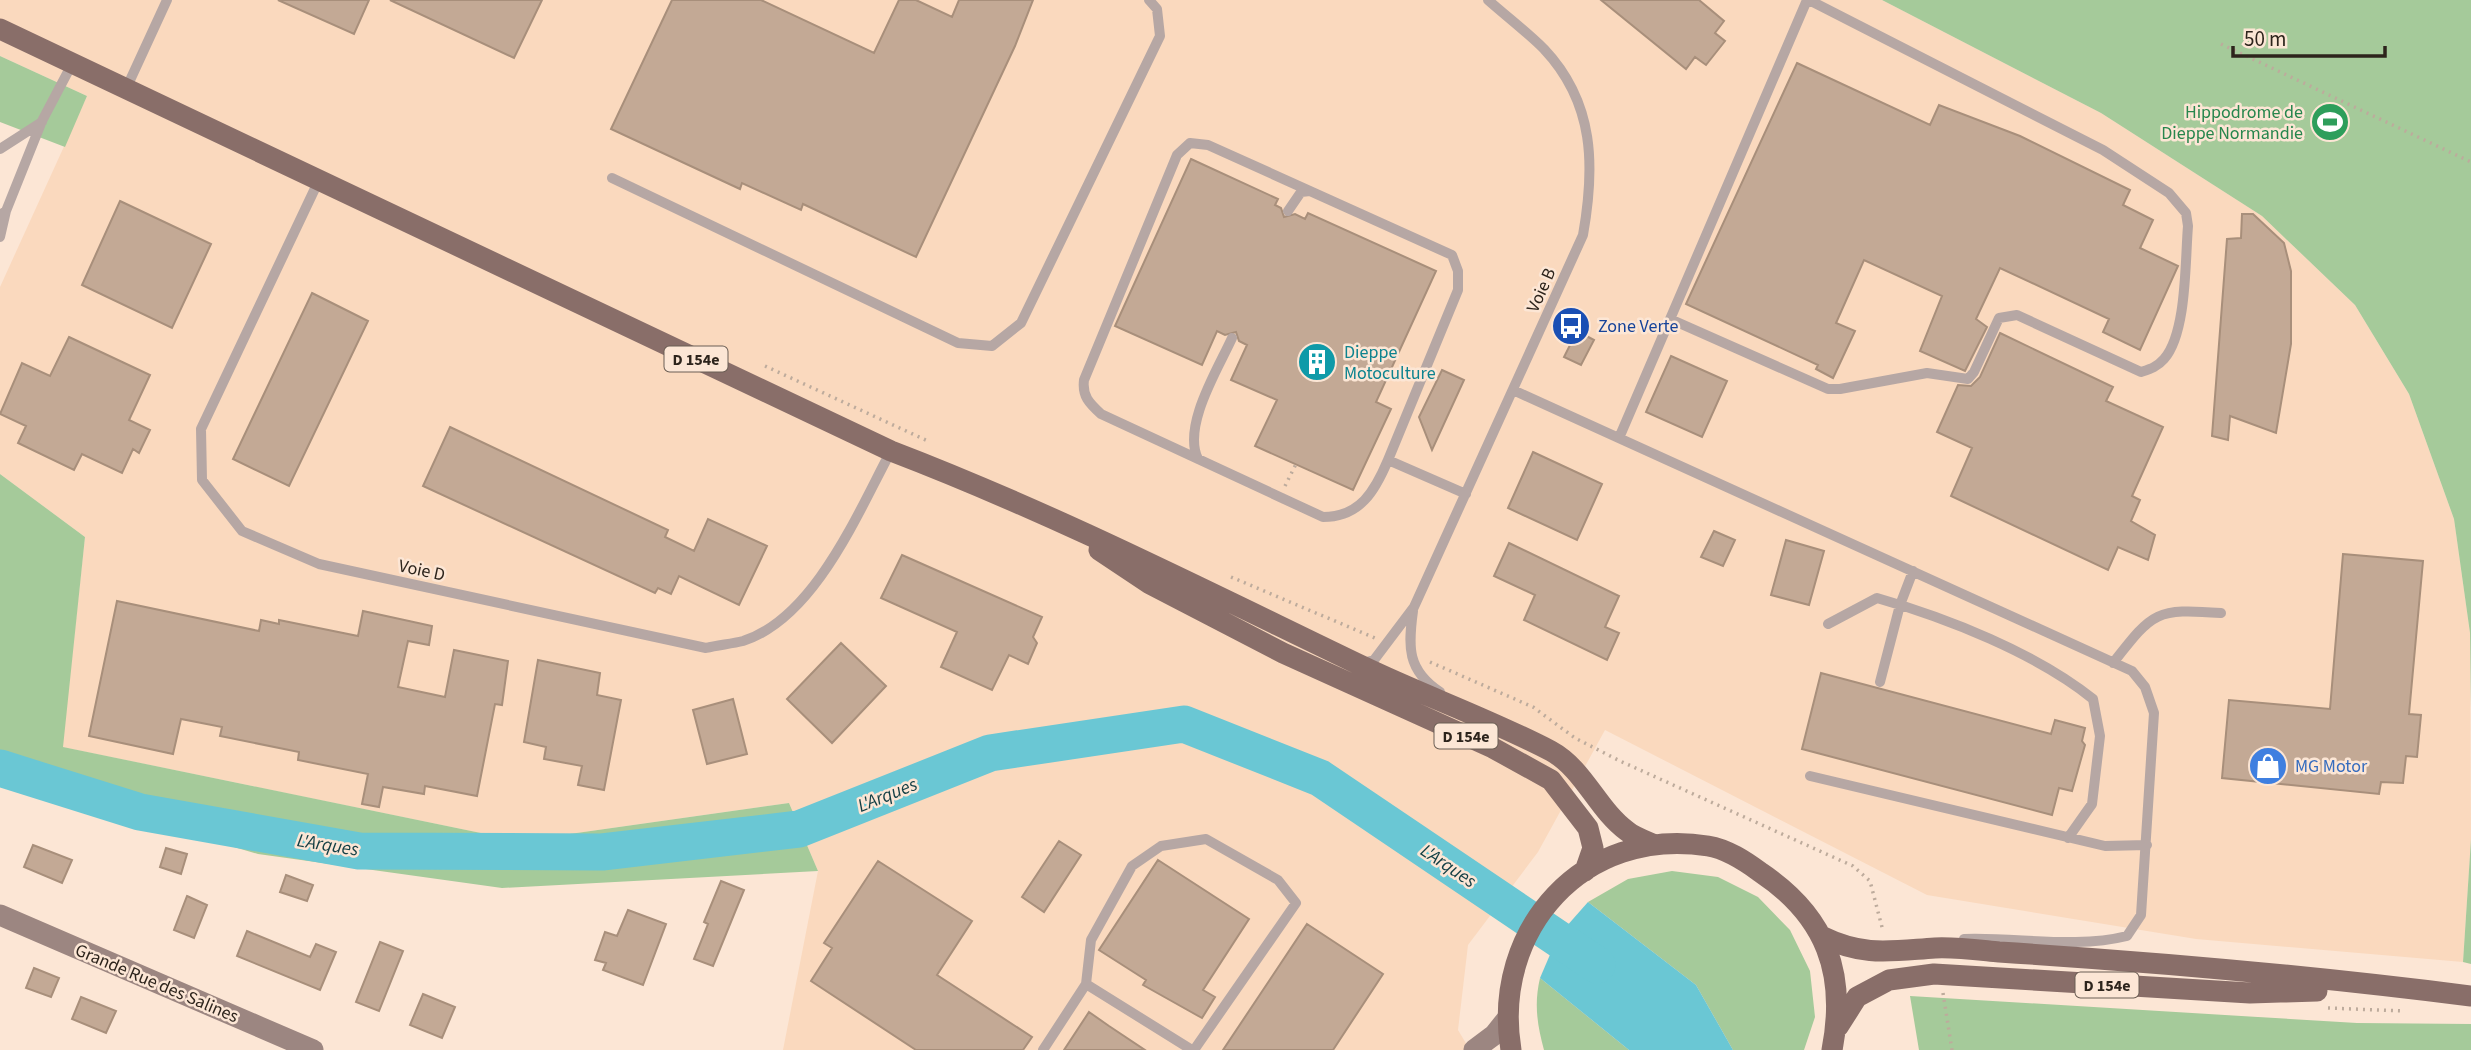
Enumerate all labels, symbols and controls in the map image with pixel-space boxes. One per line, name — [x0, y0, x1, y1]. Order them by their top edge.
scale bar — [2233, 14, 2385, 58]
text: 50 m — [2244, 24, 2286, 54]
place label: Hippodrome de Dieppe Normandie — [2161, 100, 2303, 146]
sports icon: Hippodrome de Dieppe Normandie — [2309, 101, 2351, 143]
street label: Voie B — [1521, 264, 1562, 316]
bus stop icon: Zone Verte — [1550, 305, 1592, 347]
place label: Zone Verte — [1598, 314, 1678, 339]
place label: Dieppe Motoculture — [1344, 340, 1436, 386]
building icon: Dieppe Motoculture — [1296, 341, 1338, 383]
road number: D 154e — [664, 346, 728, 372]
street label: Voie D — [396, 553, 447, 588]
road number: D 154e — [1434, 723, 1498, 748]
shop icon: MG Motor — [2247, 745, 2289, 787]
place label: MG Motor — [2295, 754, 2368, 779]
water label: L'Arques — [854, 771, 922, 820]
water label: L'Arques — [295, 827, 361, 864]
water label: L'Arques — [1415, 838, 1482, 895]
street label: Grande Rue des Salines — [71, 938, 242, 1029]
road number: D 154e — [2076, 973, 2138, 998]

